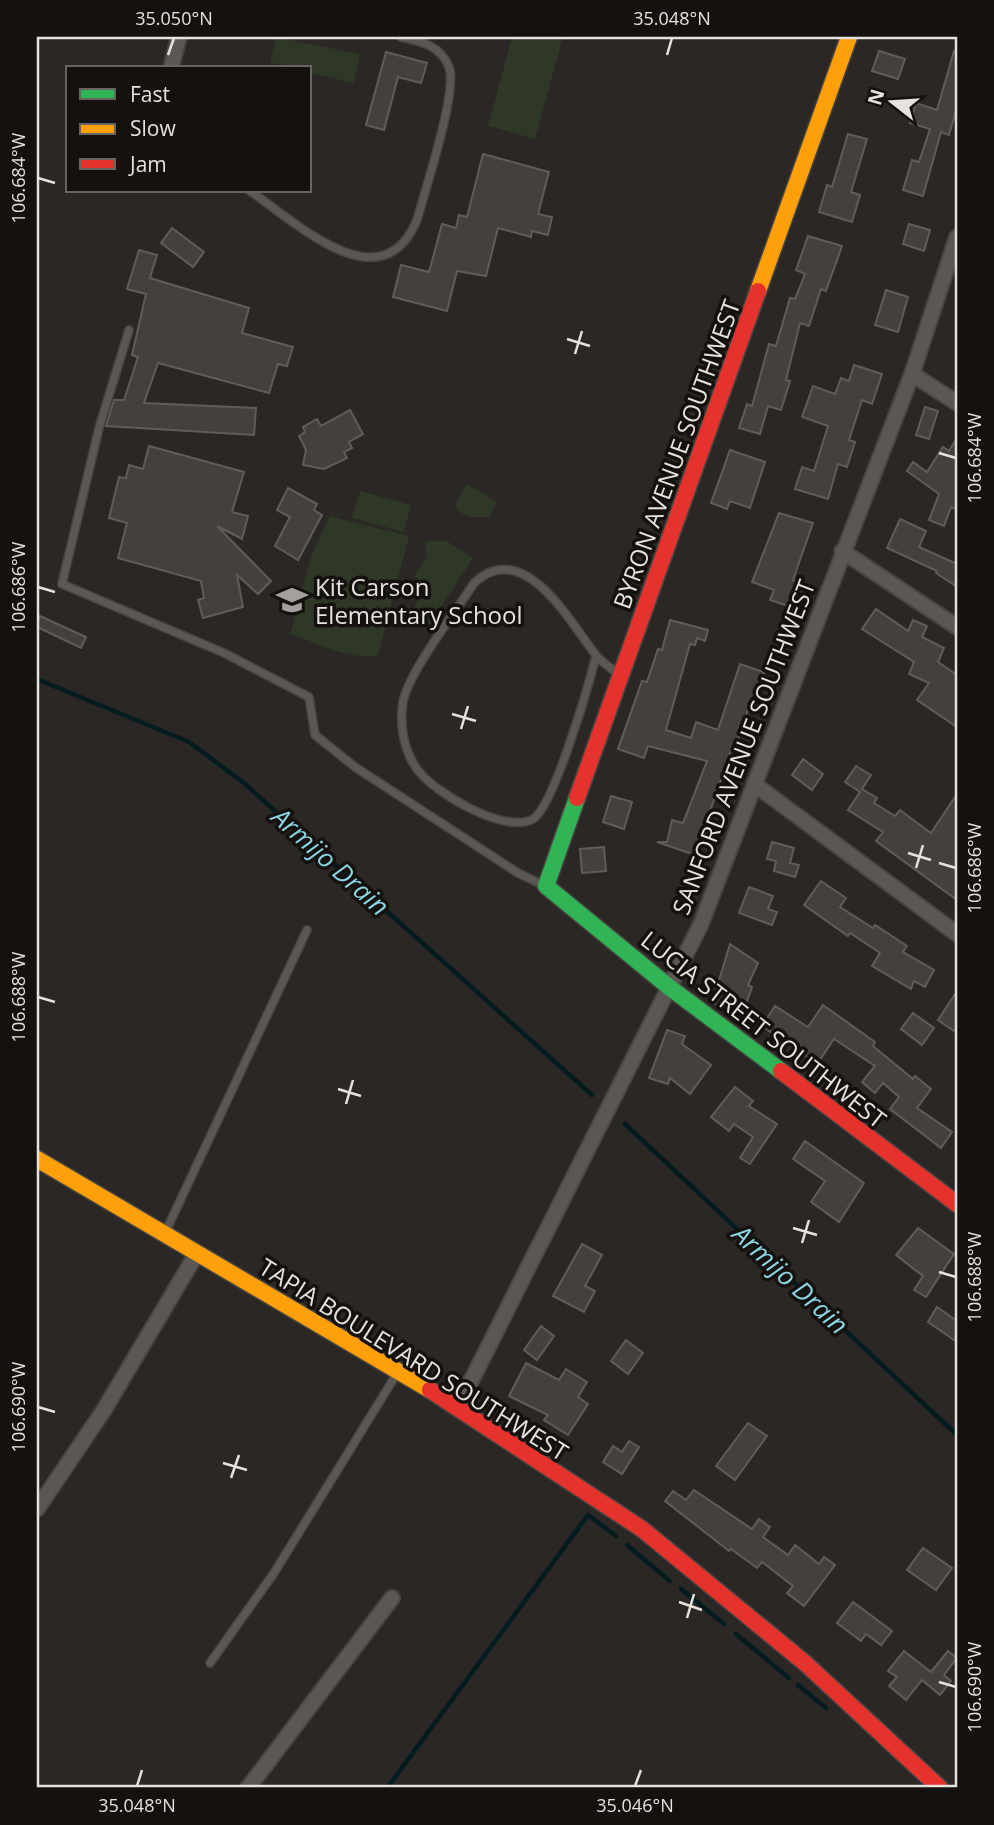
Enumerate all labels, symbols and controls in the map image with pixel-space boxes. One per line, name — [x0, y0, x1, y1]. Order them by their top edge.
text: 35.050°N — [135, 6, 213, 30]
text: 35.048°N — [633, 6, 711, 30]
legend — [66, 66, 312, 192]
north arrow — [858, 66, 928, 136]
text: Fast — [130, 80, 170, 108]
text: N — [861, 86, 890, 108]
text: Slow — [130, 114, 176, 142]
text: 106.684°W — [6, 132, 30, 223]
text: Jam — [128, 150, 167, 178]
street label: BYRON AVENUE SOUTHWEST — [605, 295, 747, 613]
text: 106.684°W — [962, 412, 986, 503]
text: 106.686°W — [6, 541, 30, 632]
place label: Kit Carson Elementary School — [315, 570, 523, 631]
street label: SANFORD AVENUE SOUTHWEST — [664, 575, 822, 919]
school or university icon: Kit Carson Elementary School — [275, 583, 309, 617]
water label: Armijo Drain — [263, 797, 397, 923]
text: 106.686°W — [962, 822, 986, 913]
street label: LUCIA STREET SOUTHWEST — [635, 923, 893, 1135]
text: 106.688°W — [6, 951, 30, 1042]
water label: Armijo Drain — [724, 1215, 857, 1342]
text: 106.688°W — [962, 1231, 986, 1322]
street label: TAPIA BOULEVARD SOUTHWEST — [253, 1250, 575, 1468]
text: 106.690°W — [6, 1361, 30, 1452]
text: 106.690°W — [962, 1641, 986, 1732]
text: 35.048°N — [98, 1793, 176, 1817]
text: 35.046°N — [596, 1793, 674, 1817]

